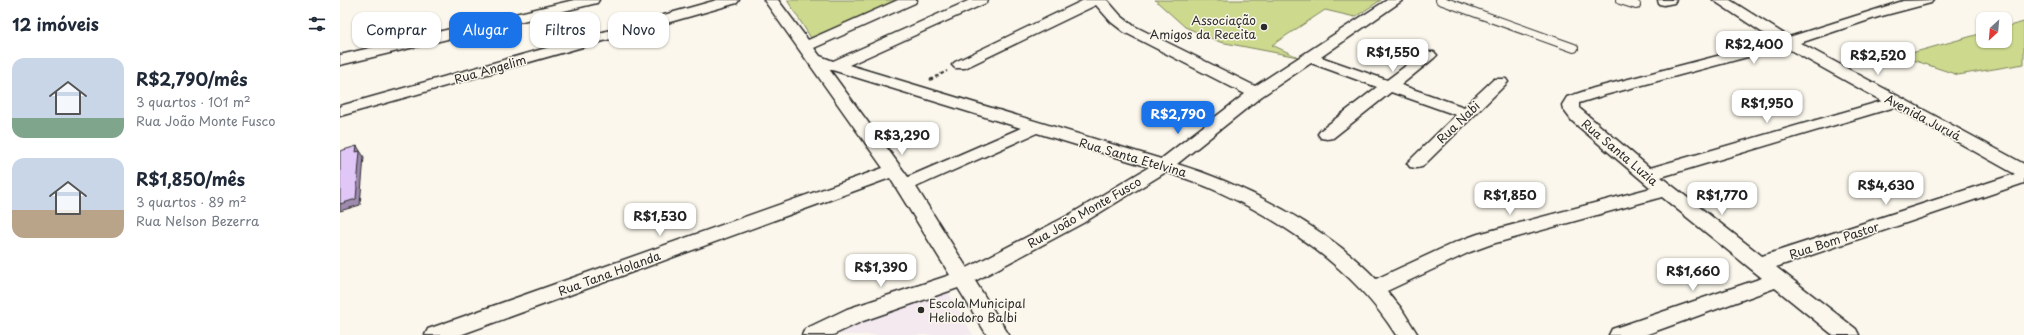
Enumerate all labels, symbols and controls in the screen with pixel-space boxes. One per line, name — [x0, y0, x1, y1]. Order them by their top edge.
text: 12 imóveis — [12, 11, 99, 37]
place label: Associação Amigos da Receita — [1150, 11, 1257, 43]
chip: Comprar — [352, 12, 441, 48]
chip: Alugar — [449, 12, 522, 48]
chip: Filtros — [530, 12, 600, 48]
chip: Novo — [608, 12, 669, 48]
north arrow — [1976, 12, 2012, 48]
map controls — [1976, 12, 2012, 48]
icon: filters — [306, 13, 328, 35]
marker: Associação Amigos da Receita — [1259, 22, 1269, 32]
pin: R$2,400 — [1717, 31, 1791, 65]
text: R$2,400 — [1725, 34, 1783, 53]
pin: R$1,550 — [1356, 39, 1430, 73]
text: R$1,550 — [1366, 42, 1420, 61]
pin: R$2,520 — [1841, 42, 1915, 76]
text: R$2,520 — [1850, 45, 1906, 64]
street label: Rua Angelim — [452, 50, 528, 88]
text: R$2,790/mês — [136, 66, 247, 92]
icon: home — [44, 74, 92, 122]
street label: Avenida Juruá — [1882, 89, 1965, 145]
pin: R$1,950 — [1730, 90, 1804, 124]
text: 3 quartos · 101 m² — [136, 92, 251, 111]
text: R$1,950 — [1741, 93, 1793, 112]
street label: Rua Nabi — [1432, 97, 1484, 147]
pin: R$2,790 — [1141, 101, 1215, 135]
text: R$2,790 — [1150, 104, 1206, 123]
text: Rua João Monte Fusco — [136, 111, 276, 130]
street label: Rua Santa Luzia — [1578, 115, 1663, 190]
pin: R$3,290 — [865, 122, 939, 156]
text: R$3,290 — [874, 125, 930, 144]
street label: Rua Santa Etelvina — [1077, 133, 1189, 181]
text: R$1,850/mês — [136, 166, 245, 192]
street label: Rua João Monte Fusco — [1024, 172, 1145, 252]
pin: R$4,630 — [1849, 172, 1923, 206]
icon: home — [44, 174, 92, 222]
text: R$4,630 — [1858, 175, 1914, 194]
pin: R$1,850 — [1473, 182, 1547, 216]
pin: R$1,770 — [1685, 182, 1759, 216]
text: R$1,850 — [1483, 185, 1537, 204]
text: R$1,770 — [1696, 185, 1748, 204]
text: 3 quartos · 89 m² — [136, 192, 247, 211]
pin: R$1,530 — [623, 203, 697, 237]
text: R$1,530 — [633, 206, 687, 225]
text: Rua Nelson Bezerra — [136, 211, 259, 230]
street label: Rua Bom Pastor — [1787, 217, 1882, 263]
street label: Rua Tana Holanda — [555, 246, 663, 300]
pin: R$1,390 — [844, 254, 918, 288]
text: R$1,390 — [854, 257, 908, 276]
pin: R$1,660 — [1656, 258, 1730, 292]
text: R$1,660 — [1666, 261, 1720, 280]
place label: Escola Municipal Heliodoro Balbi — [929, 294, 1026, 326]
marker: Escola Municipal Heliodoro Balbi — [916, 305, 926, 315]

